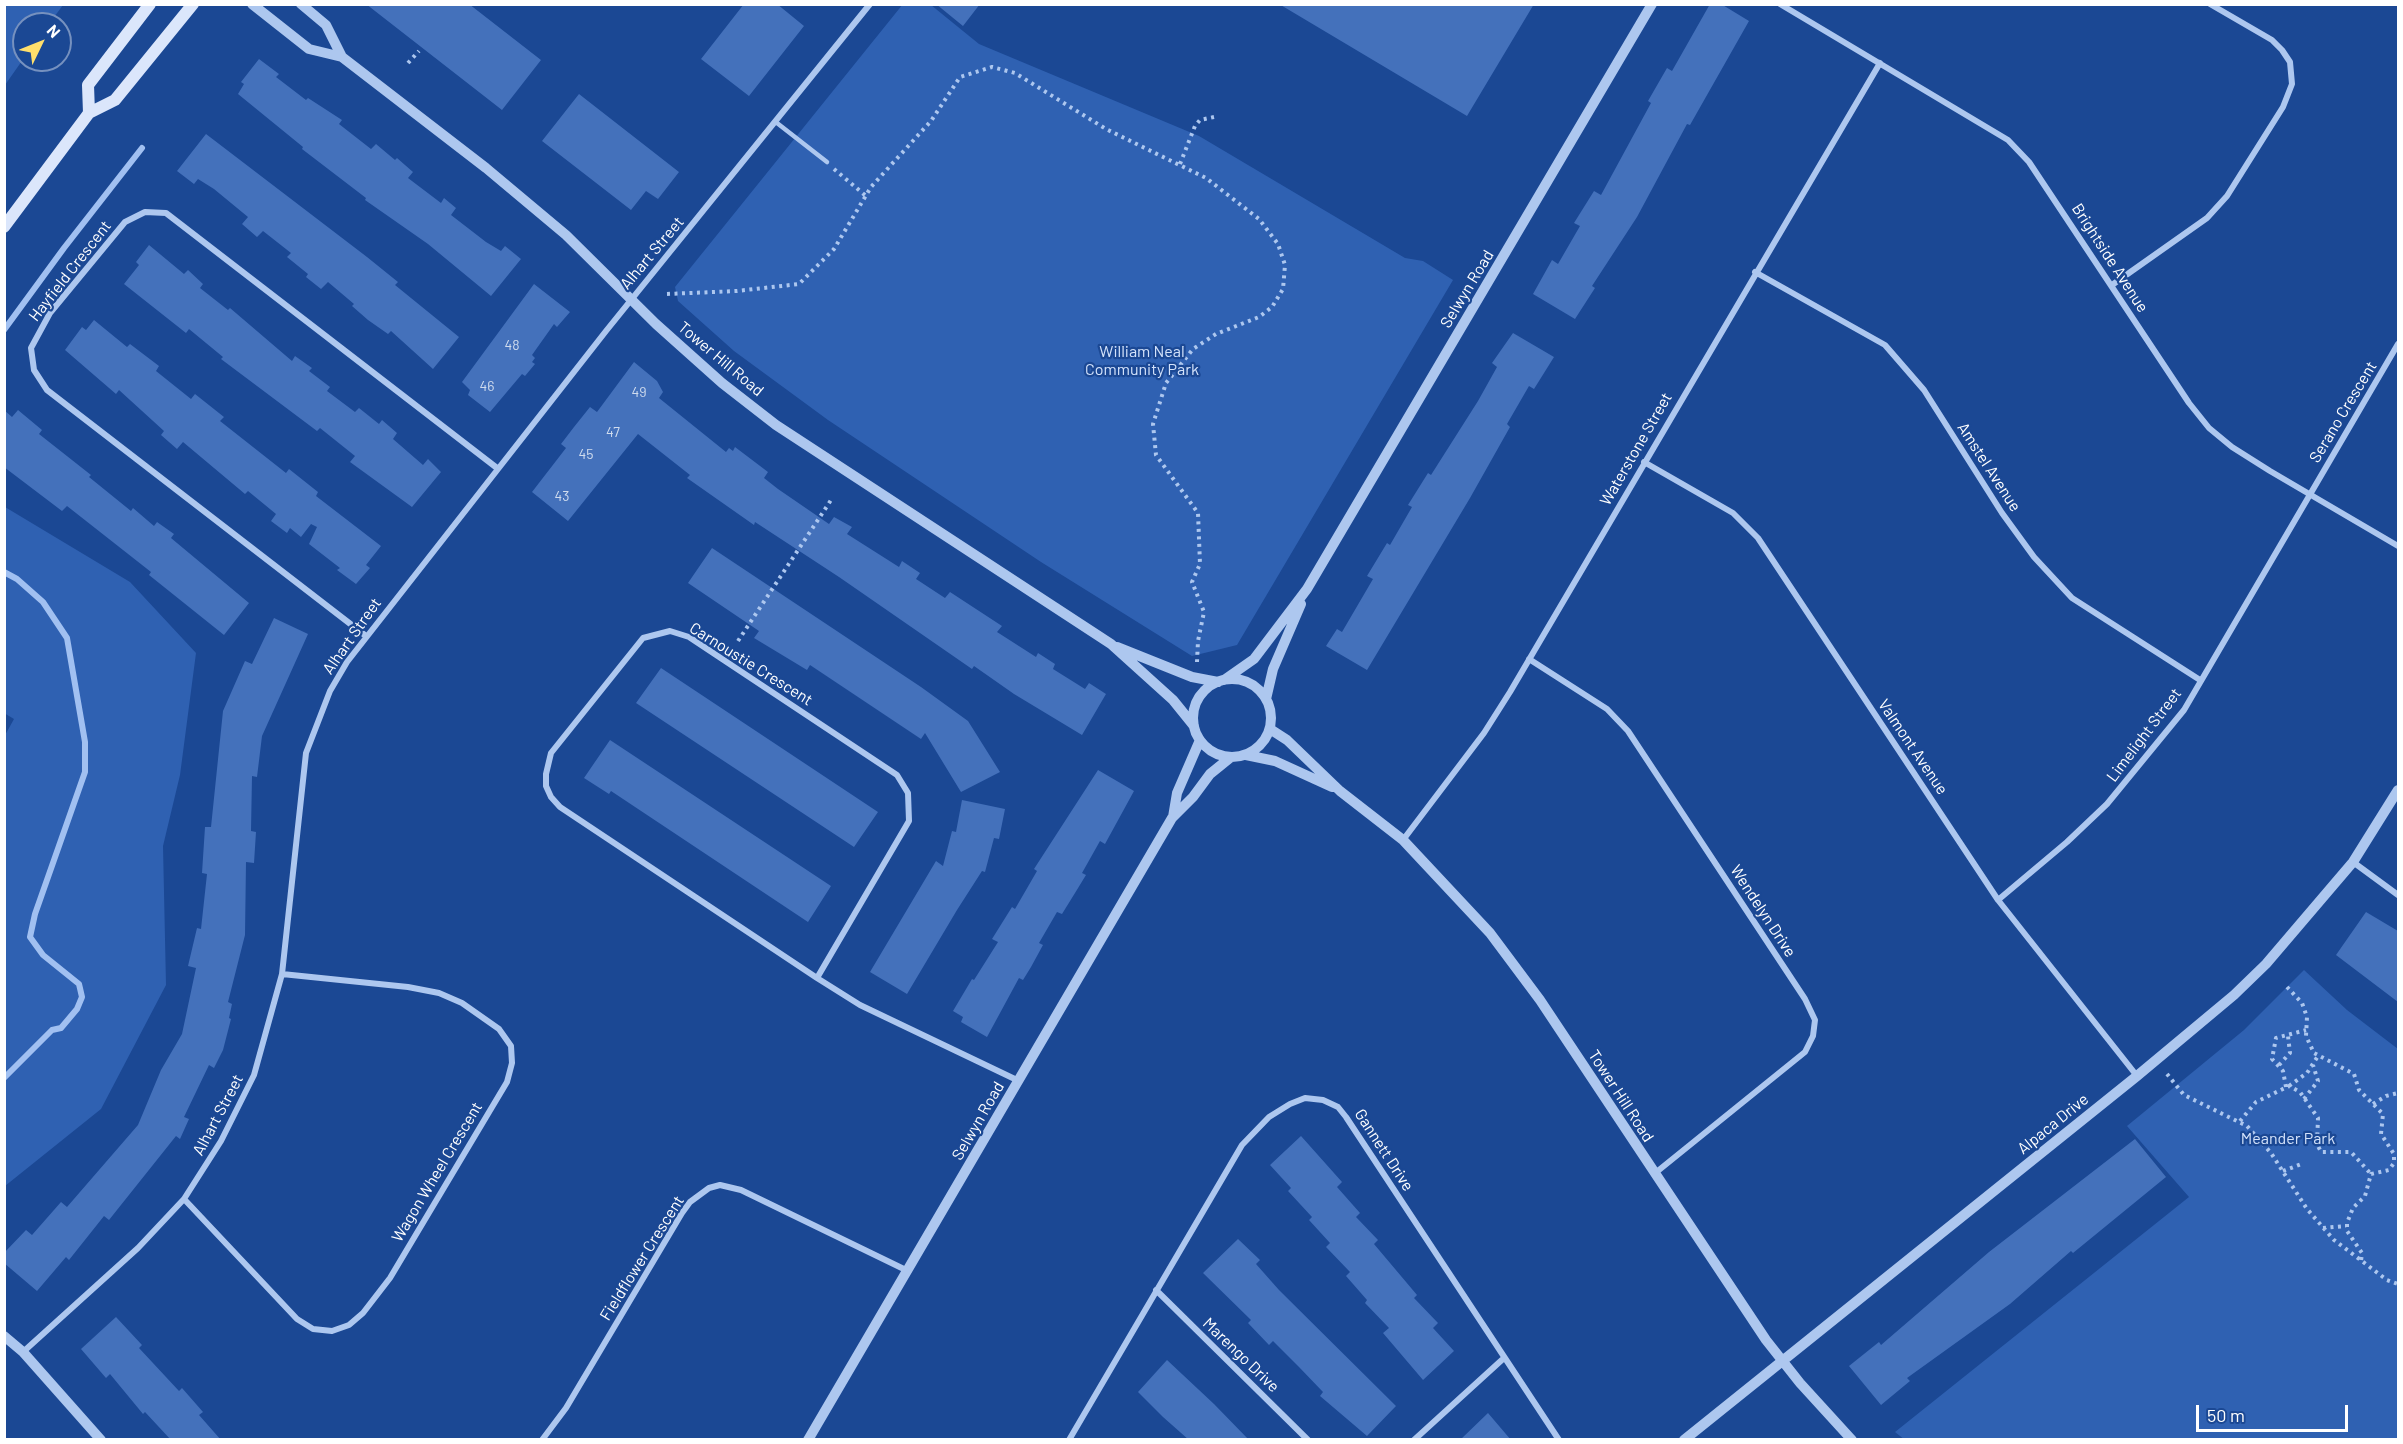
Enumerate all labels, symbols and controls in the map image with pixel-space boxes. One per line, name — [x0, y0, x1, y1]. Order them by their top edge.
north arrow — [12, 12, 72, 72]
text: N — [43, 20, 65, 41]
street label: Brightside Avenue — [2068, 200, 2152, 316]
street label: Alhart Street — [616, 213, 688, 293]
street label: Hayfield Crescent — [25, 217, 115, 325]
street label: Selwyn Road — [1436, 246, 1498, 332]
street label: Tower Hill Road — [674, 318, 768, 400]
house number: 48 — [504, 337, 520, 353]
park label: William Neal Community Park — [1085, 342, 1199, 380]
street label: Serano Crescent — [2305, 358, 2381, 466]
house number: 46 — [480, 378, 494, 394]
house number: 49 — [631, 384, 647, 400]
street label: Waterstone Street — [1596, 389, 1676, 509]
street label: Amstel Avenue — [1953, 419, 2025, 515]
house number: 47 — [606, 424, 620, 440]
house number: 45 — [579, 446, 593, 462]
house number: 43 — [555, 488, 569, 504]
street label: Alhart Street — [319, 594, 385, 678]
street label: Carnoustie Crescent — [686, 618, 816, 710]
street label: Limelight Street — [2102, 684, 2186, 786]
street label: Valmont Avenue — [1874, 696, 1952, 798]
street label: Wendelyn Drive — [1726, 861, 1800, 961]
street label: Tower Hill Road — [1584, 1046, 1658, 1146]
street label: Alhart Street — [189, 1071, 247, 1159]
street label: Selwyn Road — [948, 1078, 1008, 1164]
street label: Alpaca Drive — [2014, 1090, 2092, 1158]
street label: Wagon Wheel Crescent — [388, 1099, 486, 1245]
street label: Gannett Drive — [1350, 1105, 1418, 1195]
park label: Meander Park — [2241, 1129, 2335, 1149]
street label: Fieldflower Crescent — [596, 1192, 688, 1324]
street label: Marengo Drive — [1199, 1314, 1283, 1396]
scale bar — [2199, 1393, 2350, 1431]
text: 50 m — [2207, 1404, 2245, 1426]

